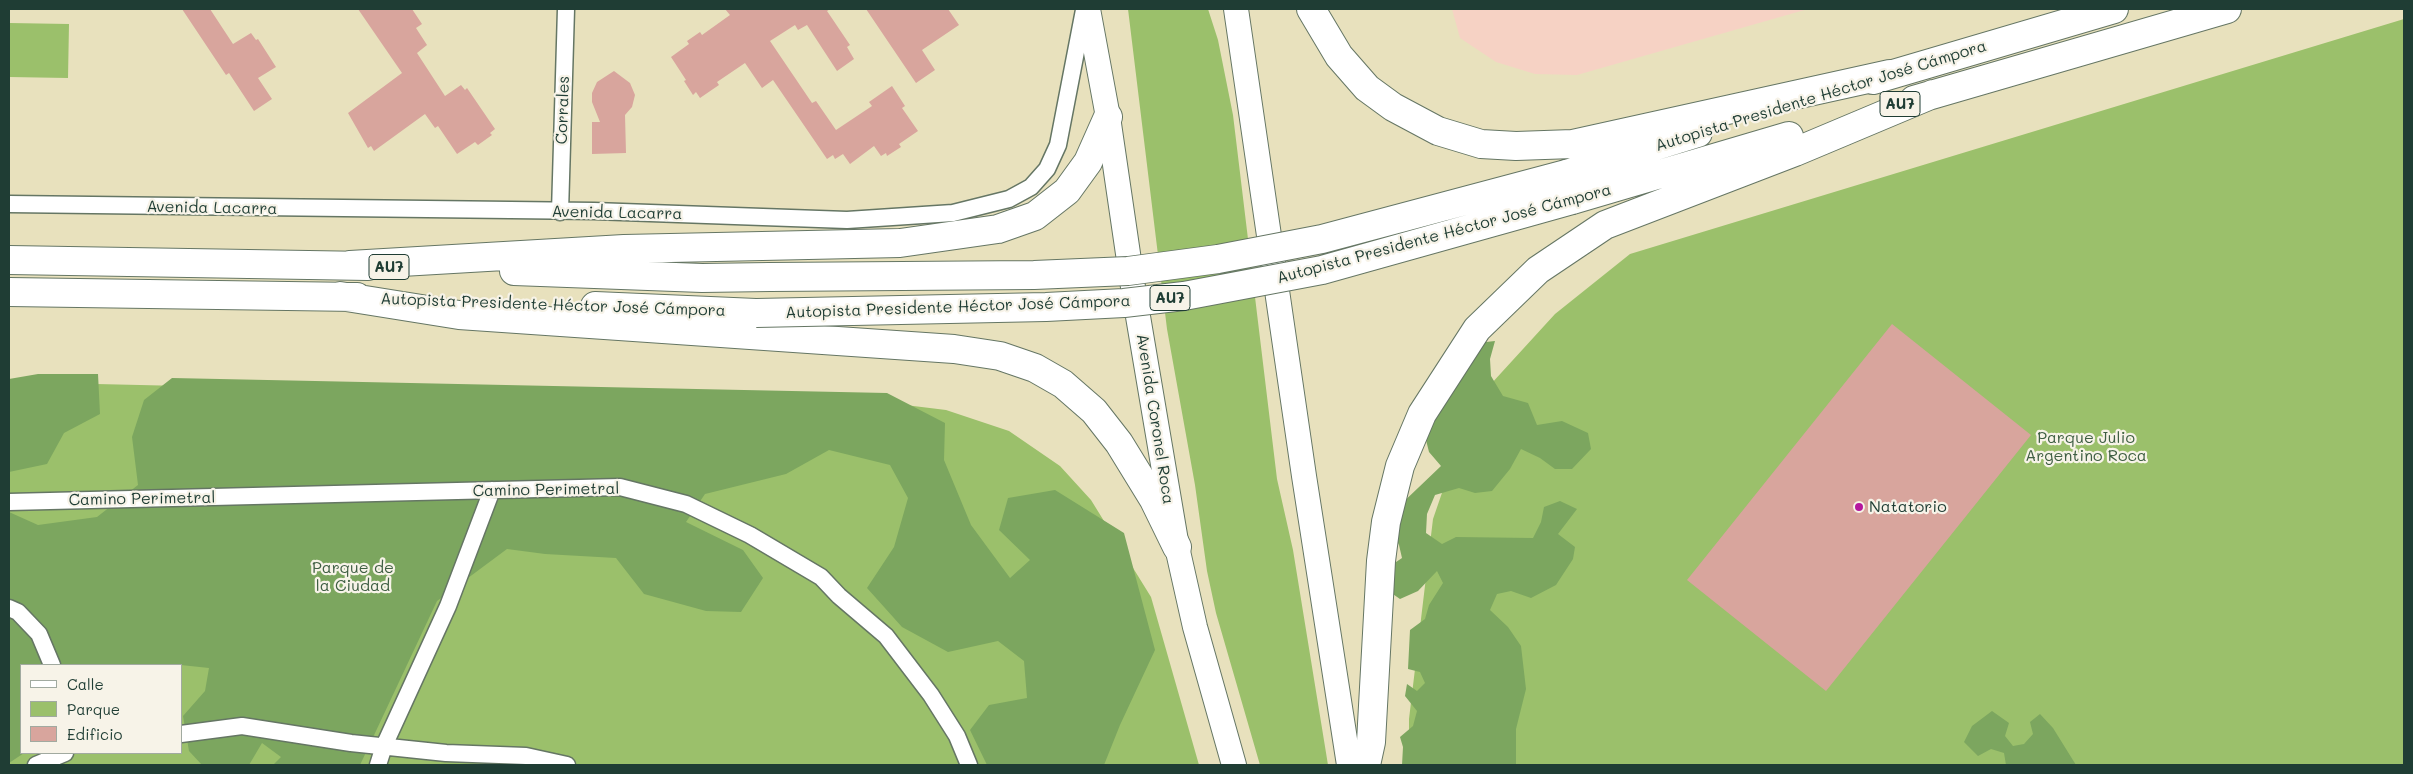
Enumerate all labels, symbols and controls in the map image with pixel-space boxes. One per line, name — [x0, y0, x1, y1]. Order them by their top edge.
street label: Autopista Presidente Héctor José Cámpora — [1653, 36, 1989, 156]
street label: Corrales — [552, 75, 574, 145]
road number: AU7 — [1880, 92, 1920, 116]
street label: Autopista Presidente Héctor José Cámpora — [1275, 180, 1613, 288]
street label: Avenida Lacarra — [147, 197, 277, 219]
street label: Avenida Lacarra — [552, 202, 682, 224]
road number: AU7 — [369, 254, 409, 280]
road number: AU7 — [1150, 286, 1190, 310]
street label: Autopista Presidente Héctor José Cámpora — [380, 289, 726, 321]
street label: Autopista Presidente Héctor José Cámpora — [785, 291, 1131, 323]
street label: Avenida Coronel Roca — [1132, 332, 1178, 506]
park label: Parque Julio Argentino Roca — [2025, 428, 2147, 466]
street label: Camino Perimetral — [472, 479, 620, 501]
street label: Camino Perimetral — [68, 488, 216, 510]
place label: Natatorio — [1869, 497, 1947, 517]
marker: Natatorio — [1853, 501, 1865, 513]
park label: Parque de la Ciudad — [312, 558, 394, 596]
legend — [20, 664, 182, 754]
text: Calle — [67, 674, 104, 694]
text: Parque — [67, 699, 120, 719]
text: Edificio — [67, 724, 122, 744]

